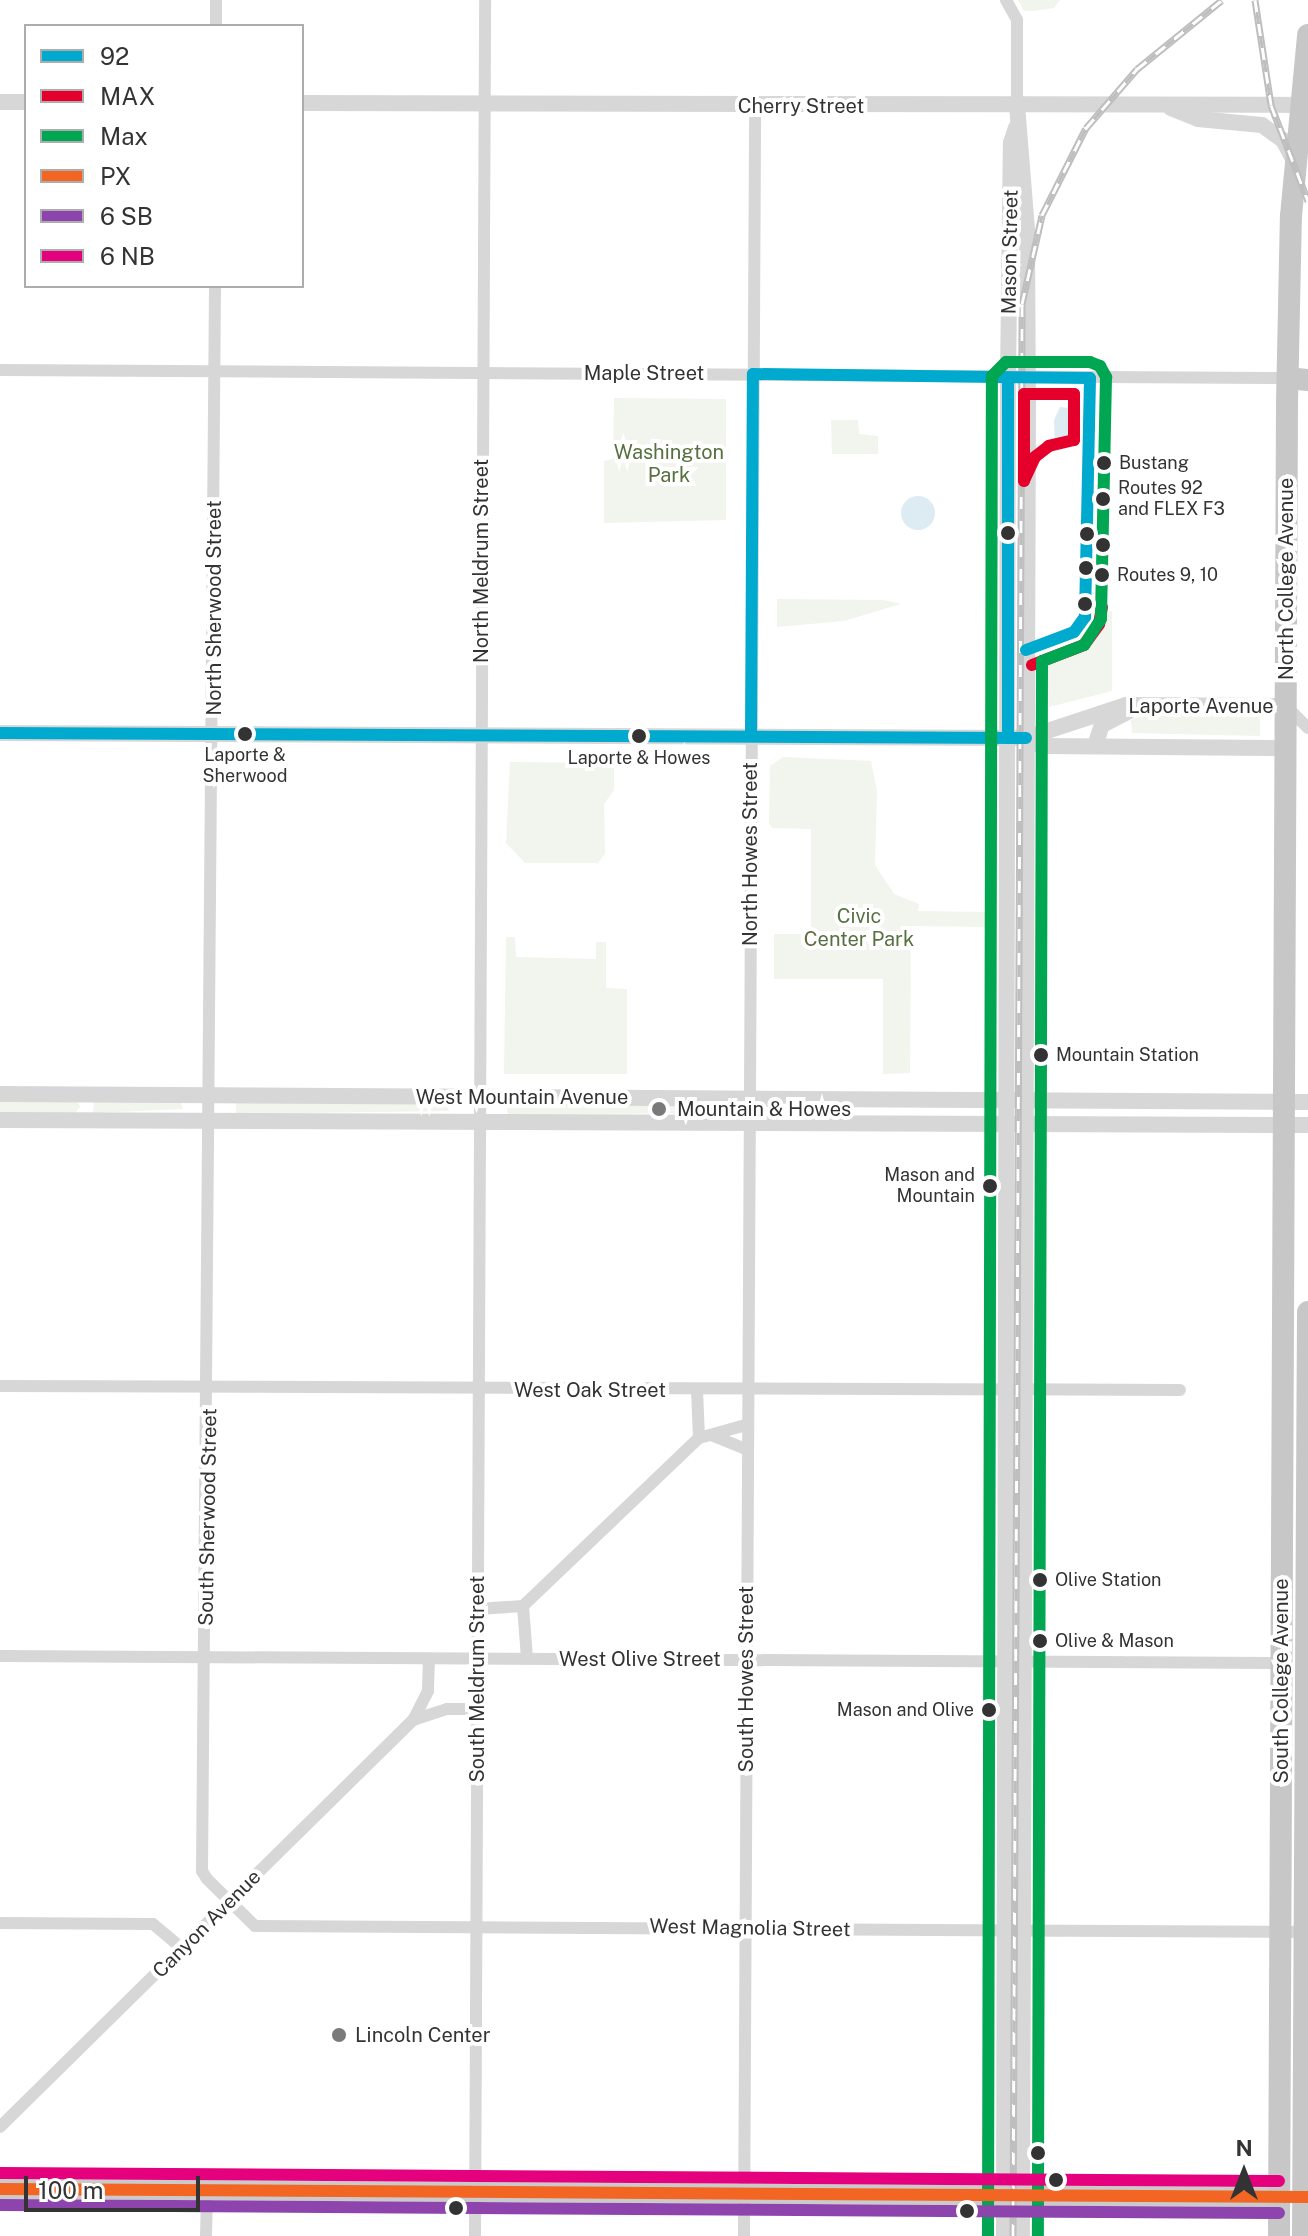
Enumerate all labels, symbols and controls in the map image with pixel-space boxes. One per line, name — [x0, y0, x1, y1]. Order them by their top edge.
legend — [24, 24, 304, 288]
text: 92 — [100, 42, 129, 70]
text: MAX — [100, 82, 155, 110]
street label: Cherry Street — [738, 94, 864, 118]
text: Max — [100, 122, 148, 150]
text: PX — [100, 162, 131, 190]
street label: Mason Street — [997, 189, 1023, 315]
text: 6 SB — [100, 202, 153, 230]
text: 6 NB — [100, 242, 155, 270]
street label: Maple Street — [584, 361, 704, 385]
park label: Washington Park — [614, 441, 724, 488]
place label: Bustang — [1119, 452, 1189, 474]
marker: Bustang — [1096, 455, 1112, 471]
street label: North Meldrum Street — [469, 459, 493, 663]
place label: Routes 92 and FLEX F3 — [1118, 478, 1225, 520]
street label: North College Avenue — [1274, 478, 1298, 680]
marker: Routes 92 and FLEX F3 — [1095, 491, 1111, 507]
street label: North Sherwood Street — [202, 500, 226, 716]
unlabelled marker — [1000, 525, 1016, 541]
unlabelled marker — [1079, 526, 1095, 542]
unlabelled marker — [1095, 537, 1111, 553]
unlabelled marker — [1078, 560, 1094, 576]
place label: Routes 9, 10 — [1117, 564, 1218, 586]
marker: Routes 9, 10 — [1094, 567, 1110, 583]
unlabelled marker — [1077, 596, 1093, 612]
street label: Laporte Avenue — [1128, 694, 1274, 718]
marker: Laporte & Sherwood — [237, 726, 253, 742]
marker: Laporte & Howes — [631, 728, 647, 744]
place label: Laporte & Sherwood — [203, 745, 287, 788]
place label: Laporte & Howes — [567, 747, 711, 769]
street label: North Howes Street — [738, 762, 762, 946]
park label: Civic Center Park — [804, 905, 914, 952]
place label: Mountain Station — [1056, 1044, 1199, 1066]
marker: Mountain Station — [1033, 1047, 1049, 1063]
street label: West Mountain Avenue — [416, 1085, 628, 1109]
place label: Mountain & Howes — [677, 1097, 851, 1121]
marker: Mountain & Howes — [648, 1098, 670, 1120]
place label: Mason and Mountain — [884, 1165, 975, 1208]
marker: Mason and Mountain — [982, 1178, 998, 1194]
street label: West Oak Street — [514, 1378, 666, 1402]
street label: South Sherwood Street — [194, 1408, 222, 1626]
place label: Olive Station — [1055, 1569, 1162, 1591]
marker: Olive Station — [1032, 1572, 1048, 1588]
street label: South Meldrum Street — [465, 1575, 489, 1783]
street label: South College Avenue — [1269, 1578, 1293, 1784]
street label: South Howes Street — [734, 1586, 758, 1772]
place label: Olive & Mason — [1055, 1630, 1174, 1652]
marker: Olive & Mason — [1032, 1633, 1048, 1649]
street label: West Olive Street — [559, 1647, 721, 1671]
place label: Mason and Olive — [837, 1699, 974, 1721]
marker: Mason and Olive — [981, 1702, 997, 1718]
street label: Canyon Avenue — [148, 1865, 266, 1983]
street label: West Magnolia Street — [649, 1914, 851, 1942]
place label: Lincoln Center — [355, 2023, 490, 2047]
marker: Lincoln Center — [330, 2026, 348, 2044]
north arrow — [1204, 2132, 1284, 2212]
text: N — [1235, 2135, 1253, 2161]
unlabelled marker — [1030, 2145, 1046, 2161]
scale bar — [28, 2160, 204, 2210]
unlabelled marker — [1048, 2172, 1064, 2188]
text: 100 m — [38, 2176, 104, 2204]
unlabelled marker — [448, 2200, 464, 2216]
unlabelled marker — [959, 2203, 975, 2219]

